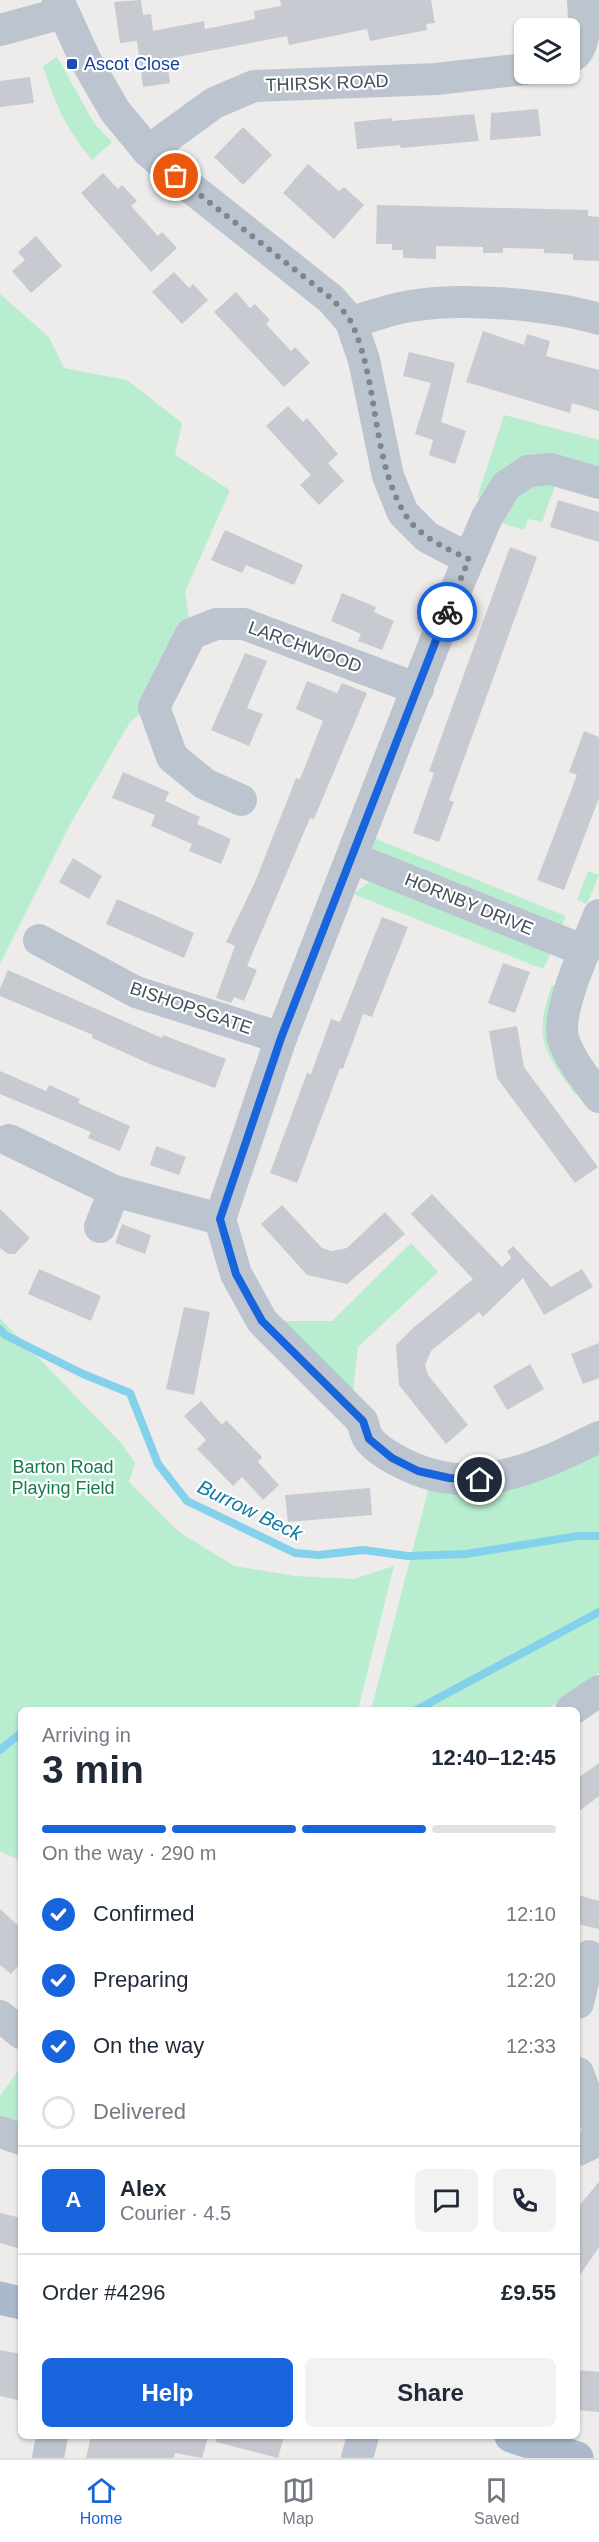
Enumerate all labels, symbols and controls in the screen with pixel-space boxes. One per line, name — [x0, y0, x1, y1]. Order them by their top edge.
map controls — [514, 18, 580, 84]
button: layers — [514, 18, 580, 84]
place label: Ascot Close — [84, 54, 180, 74]
marker: Ascot Close — [65, 57, 79, 71]
street label: THIRSK ROAD — [265, 71, 389, 95]
pin — [150, 150, 201, 201]
icon: bag — [159, 159, 192, 192]
courier — [417, 582, 477, 642]
icon: bike — [431, 596, 464, 629]
street label: LARCHWOOD — [246, 617, 364, 677]
street label: HORNBY DRIVE — [402, 869, 536, 939]
street label: BISHOPSGATE — [127, 978, 255, 1038]
pin — [454, 1454, 505, 1505]
park label: Barton Road Playing Field — [11, 1457, 115, 1498]
icon: home — [463, 1463, 496, 1496]
water label: Burrow Beck — [194, 1475, 307, 1545]
text: Arriving in — [42, 1724, 131, 1746]
text: 12:40–12:45 — [431, 1745, 556, 1770]
text: 3 min — [42, 1748, 144, 1791]
text: On the way · 290 m — [42, 1842, 217, 1864]
icon: check — [42, 1898, 75, 1931]
text: Confirmed — [93, 1901, 194, 1926]
text: 12:10 — [506, 1903, 556, 1925]
icon: check — [42, 1964, 75, 1997]
text: Preparing — [93, 1967, 188, 1992]
text: 12:20 — [506, 1969, 556, 1991]
icon: check — [42, 2030, 75, 2063]
text: On the way — [93, 2033, 204, 2058]
text: 12:33 — [506, 2035, 556, 2057]
text: Delivered — [93, 2099, 186, 2124]
button: chat — [415, 2169, 478, 2232]
button: phone — [493, 2169, 556, 2232]
text: Alex — [120, 2176, 166, 2201]
text: A — [66, 2187, 81, 2212]
text: Courier · 4.5 — [120, 2202, 231, 2224]
text: Order #4296 — [42, 2280, 166, 2305]
text: £9.55 — [501, 2280, 556, 2305]
button: Help — [42, 2358, 293, 2427]
button: Share — [305, 2358, 556, 2427]
tab: Home — [80, 2474, 122, 2528]
tab: Map — [282, 2474, 315, 2528]
tab: Saved — [474, 2474, 519, 2528]

